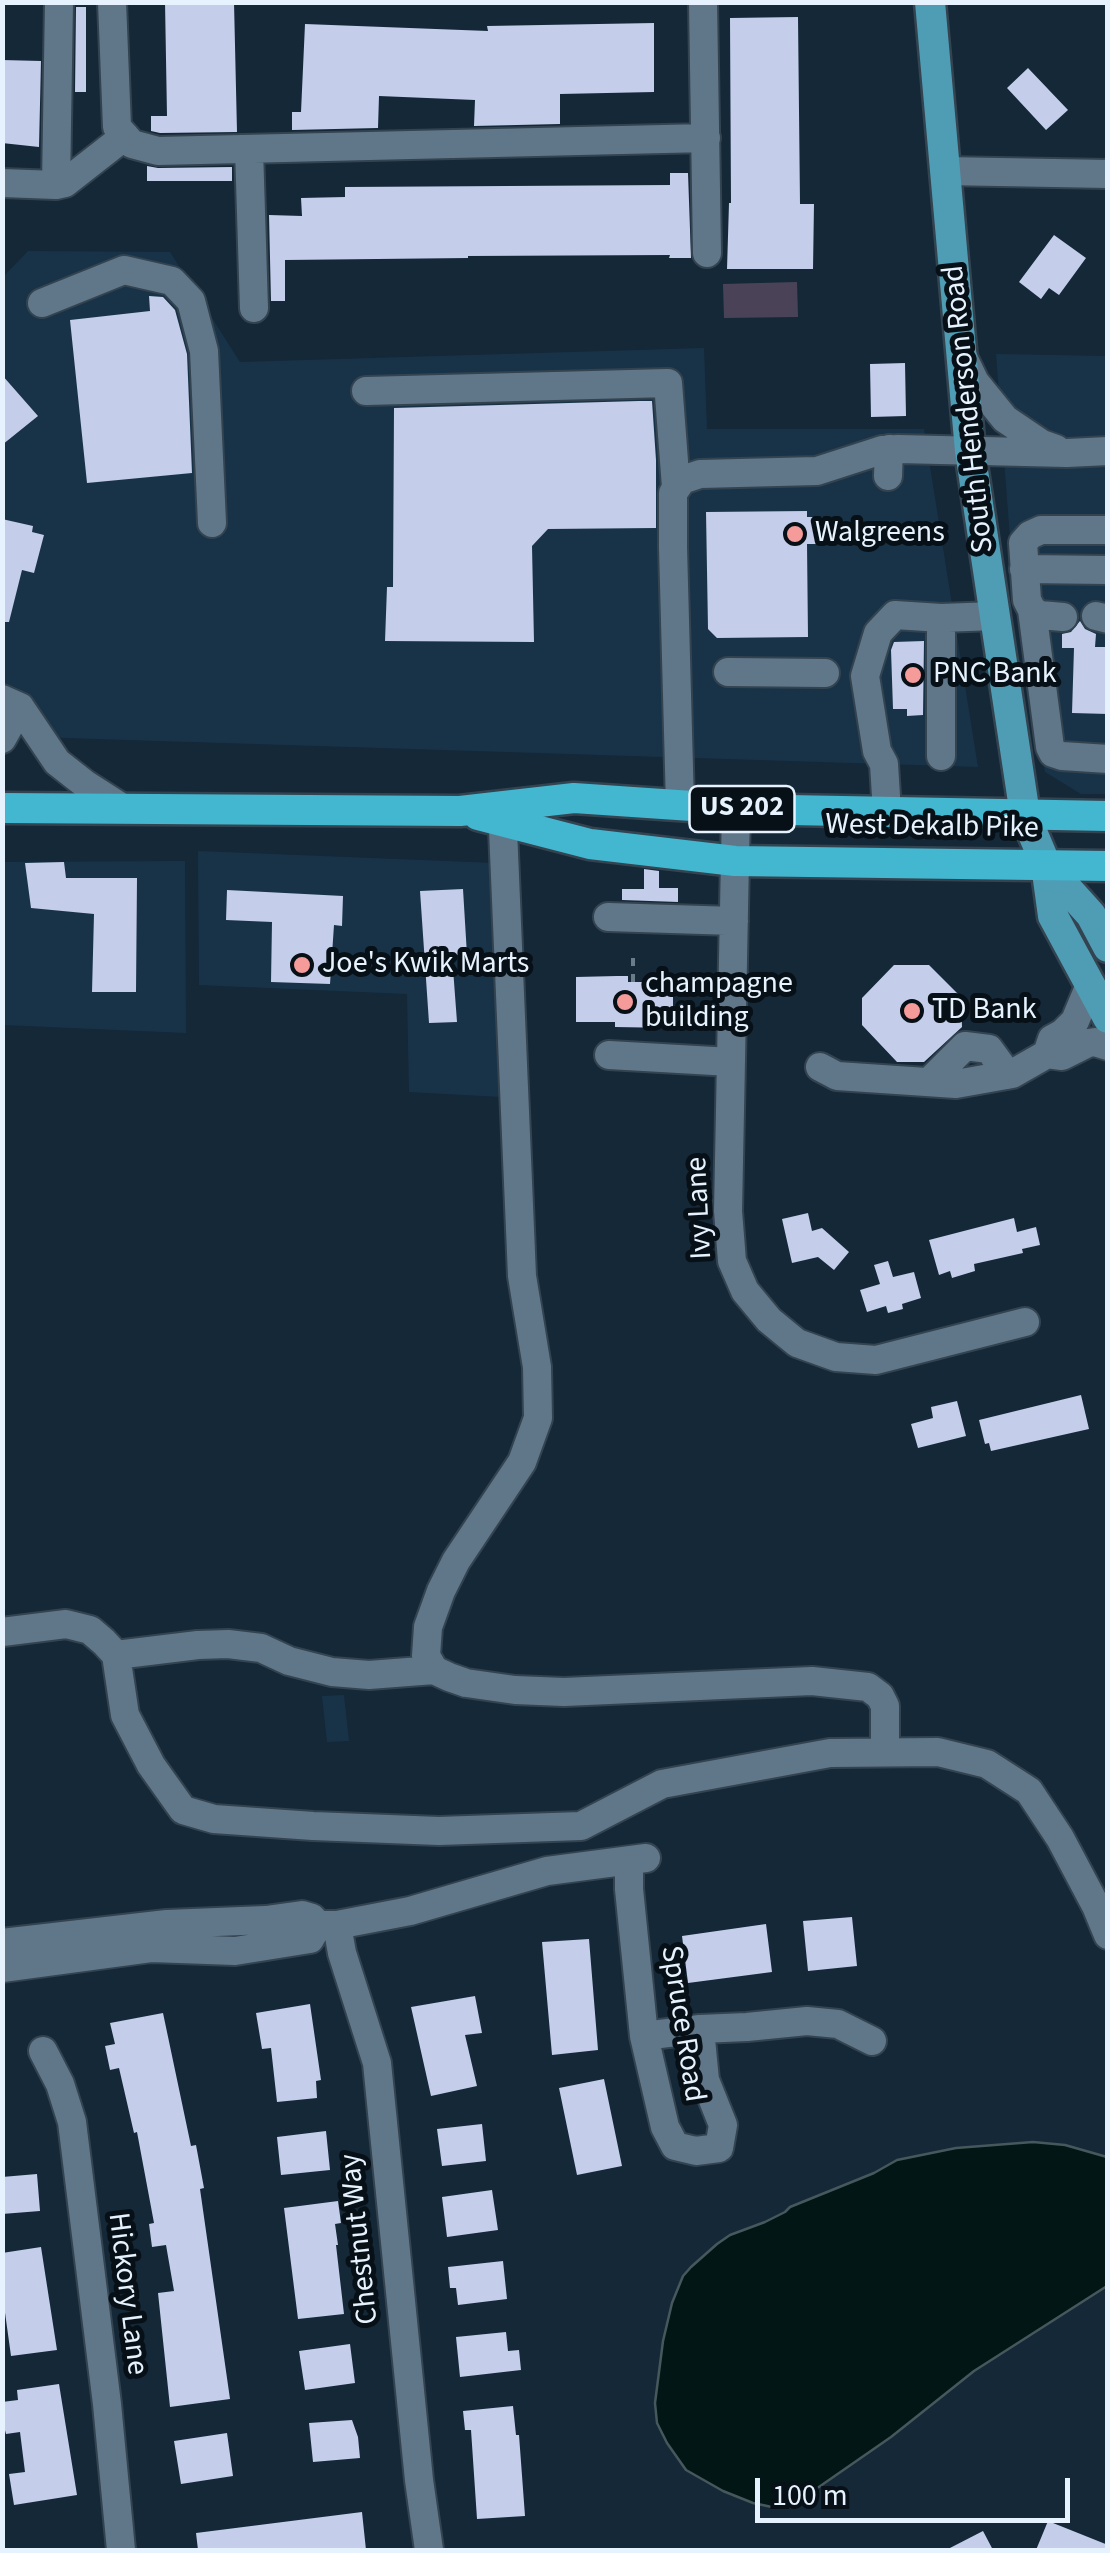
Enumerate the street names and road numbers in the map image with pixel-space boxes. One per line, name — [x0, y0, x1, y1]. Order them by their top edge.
street label: South Henderson Road — [937, 263, 1003, 555]
road number: US 202 — [690, 786, 794, 832]
street label: West Dekalb Pike — [825, 808, 1039, 848]
street label: Ivy Lane — [680, 1156, 722, 1260]
street label: Spruce Road — [651, 1943, 711, 2105]
street label: Chestnut Way — [334, 2152, 388, 2326]
street label: Hickory Lane — [98, 2211, 154, 2377]

